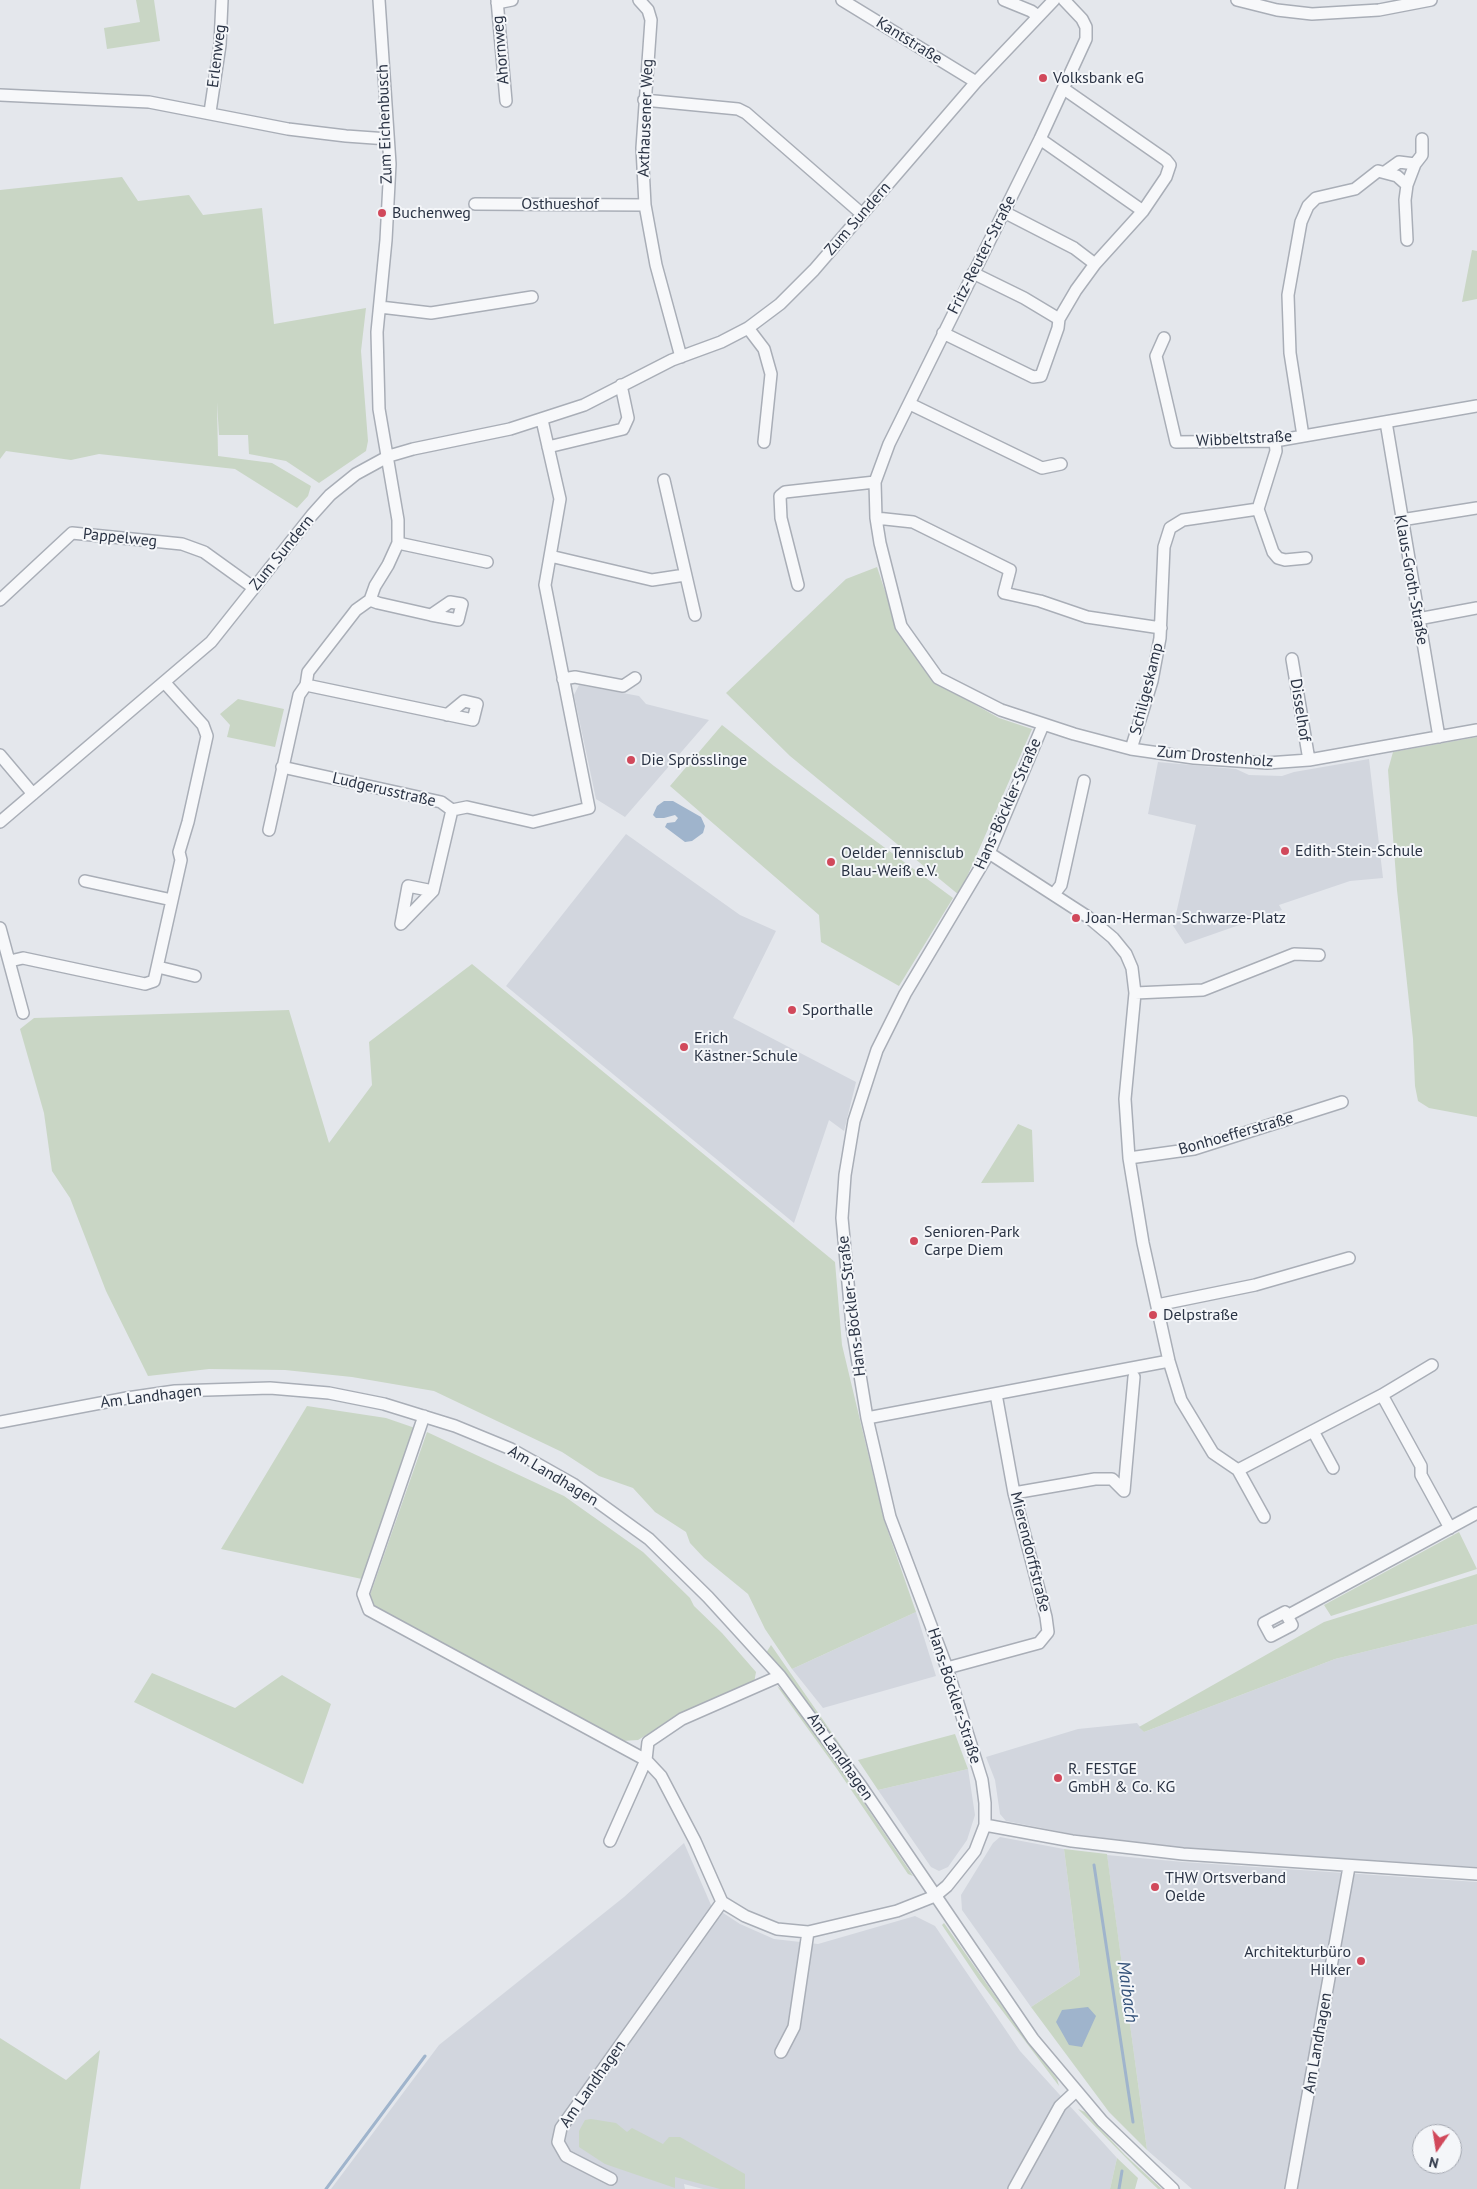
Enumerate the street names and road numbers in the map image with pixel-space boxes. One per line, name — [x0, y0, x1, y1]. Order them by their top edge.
street label: Kantstraße — [872, 13, 946, 69]
street label: Ahornweg — [488, 15, 514, 85]
street label: Erlenweg — [204, 23, 230, 89]
street label: Axthausener Weg — [634, 59, 658, 177]
street label: Zum Eichenbusch — [373, 64, 397, 184]
street label: Zum Sundern — [821, 178, 895, 260]
street label: Fritz-Reuter-Straße — [944, 192, 1020, 318]
street label: Osthueshof — [521, 194, 599, 214]
street label: Wibbeltstraße — [1195, 427, 1293, 451]
street label: Zum Sundern — [246, 512, 318, 594]
street label: Klaus-Groth-Straße — [1390, 513, 1432, 647]
street label: Pappelweg — [82, 525, 158, 551]
street label: Schilgeskamp — [1126, 641, 1168, 737]
street label: Disselhof — [1286, 677, 1314, 743]
street label: Hans-Böckler-Straße — [970, 735, 1046, 873]
street label: Zum Drostenholz — [1156, 742, 1274, 772]
street label: Ludgerusstraße — [330, 769, 438, 811]
street label: Bonhoefferstraße — [1176, 1108, 1296, 1160]
street label: Hans-Böckler-Straße — [834, 1235, 870, 1377]
street label: Am Landhagen — [99, 1381, 203, 1413]
street label: Am Landhagen — [504, 1441, 602, 1511]
street label: Mierendorffstraße — [1006, 1490, 1054, 1614]
street label: Hans-Böckler-Straße — [923, 1626, 985, 1766]
street label: Am Landhagen — [803, 1710, 877, 1804]
street label: Am Landhagen — [1300, 1991, 1336, 2095]
street label: Am Landhagen — [556, 2037, 630, 2131]

